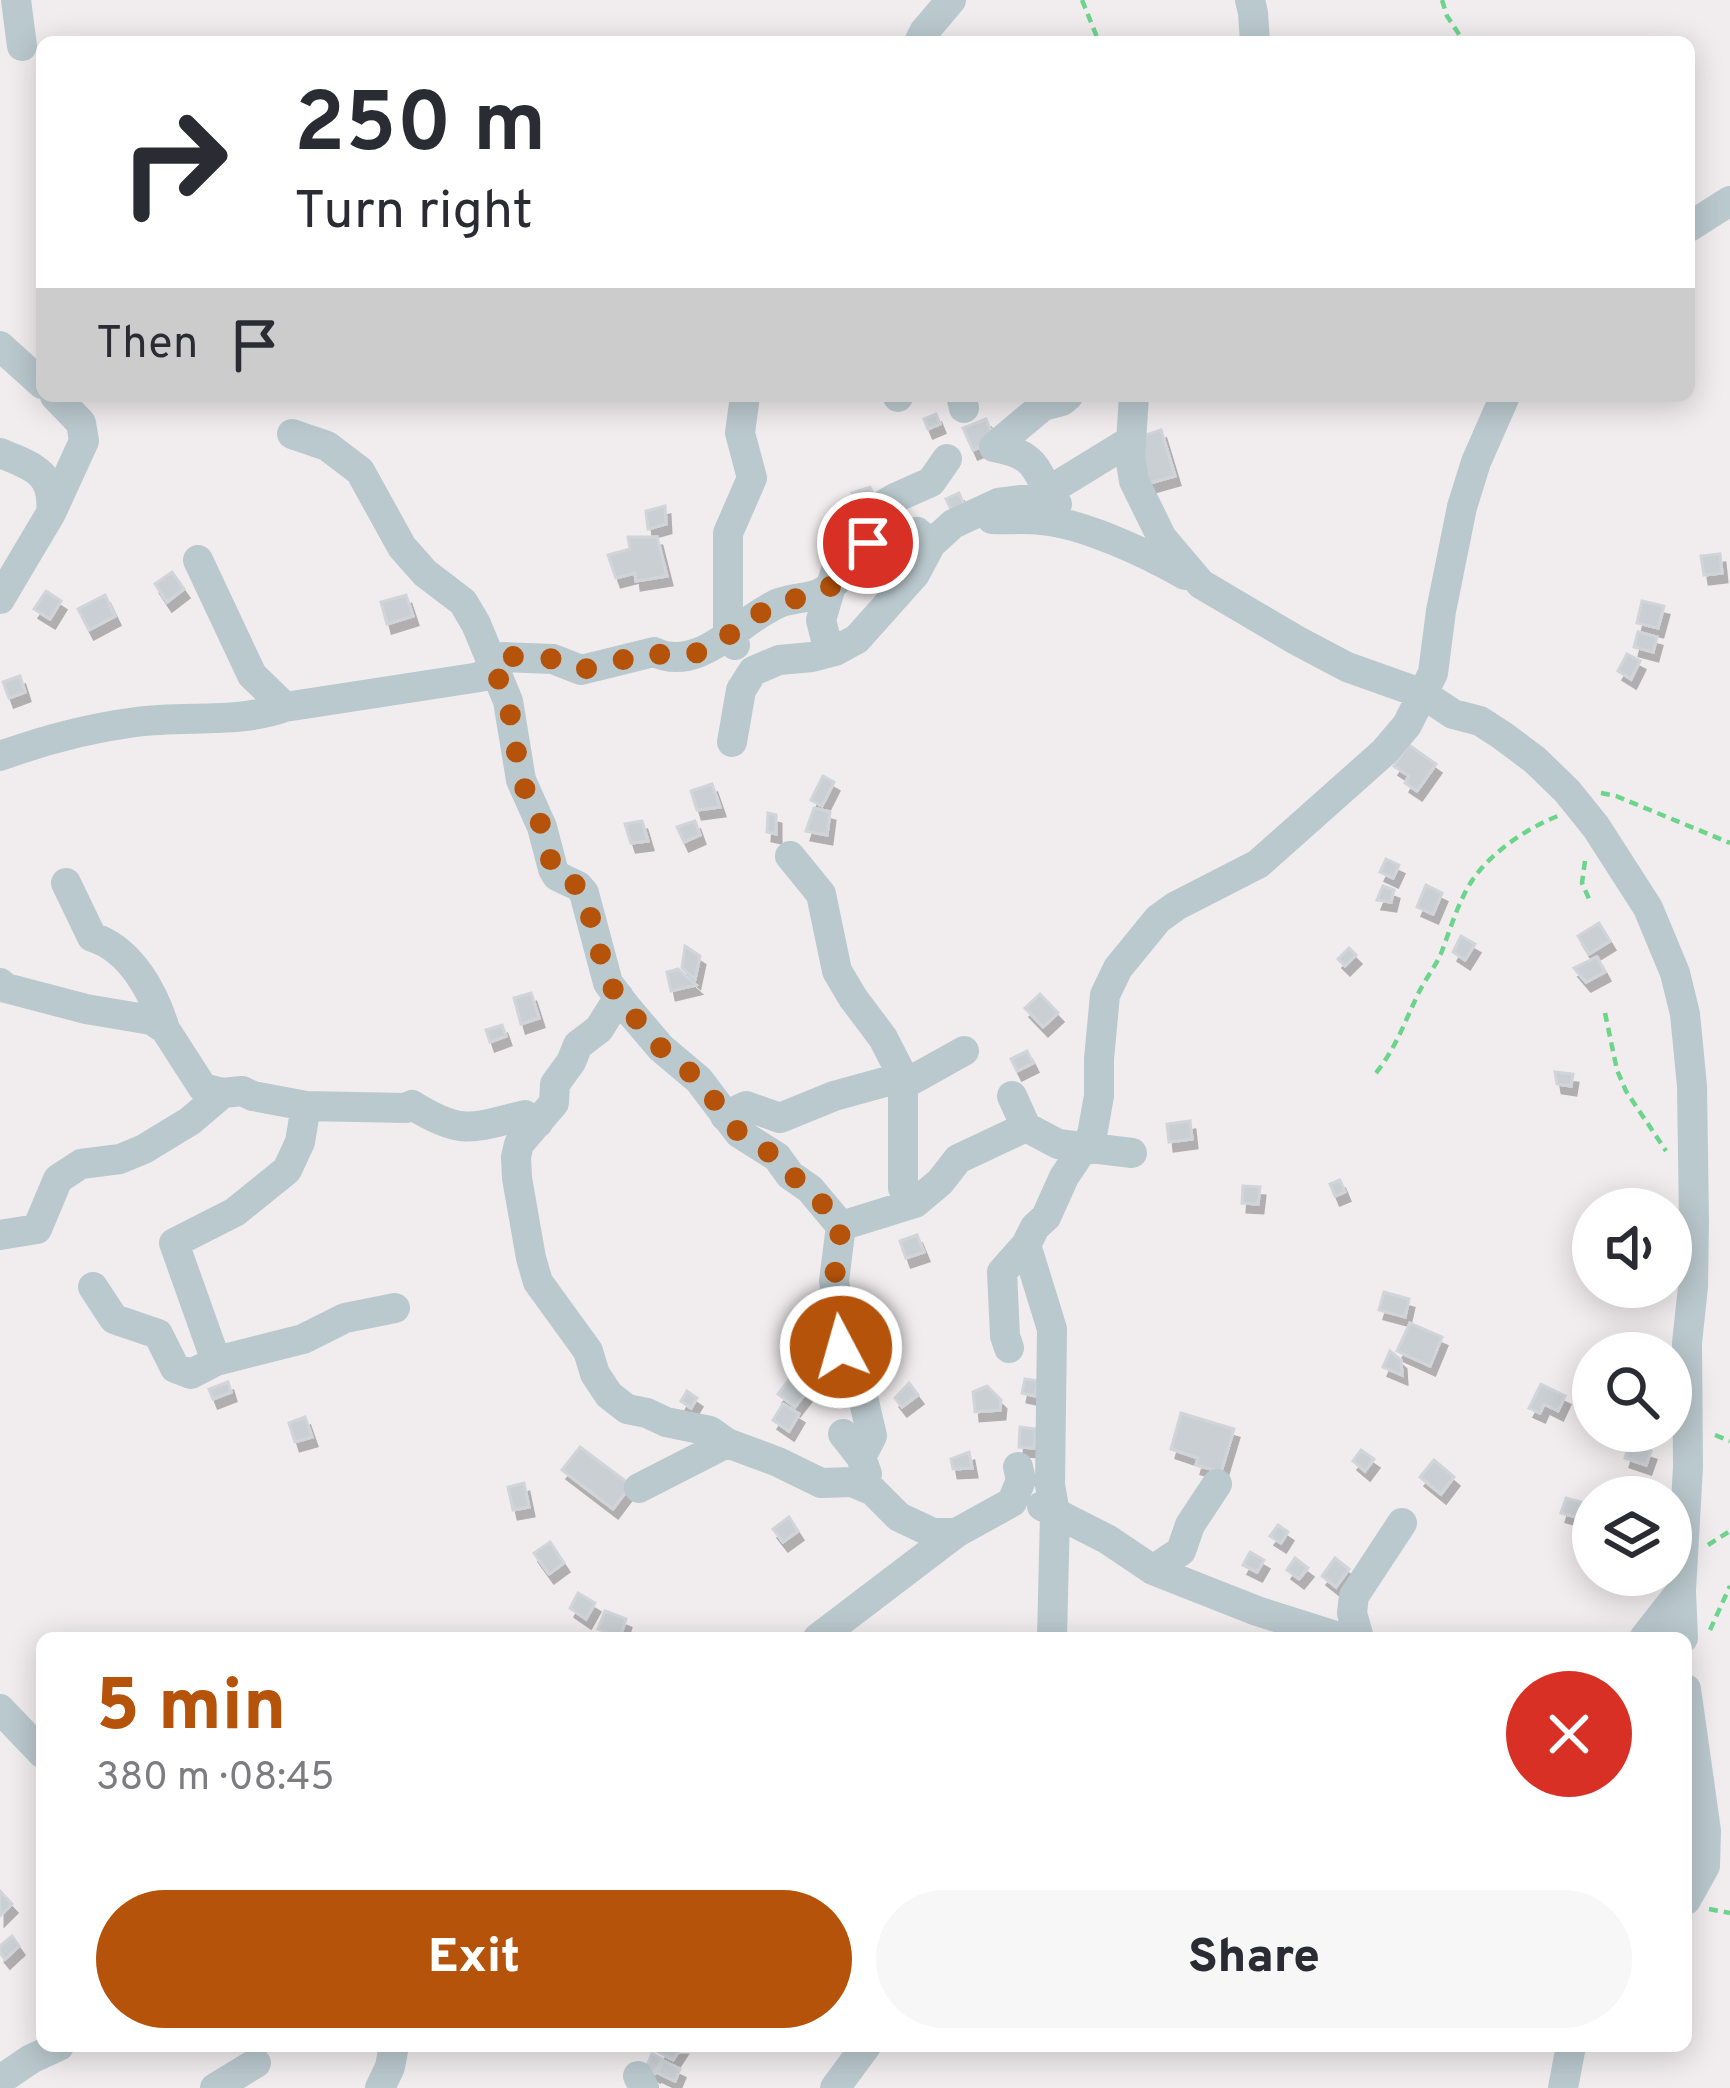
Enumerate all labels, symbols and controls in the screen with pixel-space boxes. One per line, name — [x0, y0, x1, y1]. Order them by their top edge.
text: 250 m — [294, 75, 546, 181]
icon: right — [96, 84, 252, 240]
text: Turn right — [294, 179, 533, 248]
icon: arrive — [222, 312, 288, 378]
text: Then — [96, 317, 198, 374]
pin — [817, 492, 919, 594]
icon: arrive — [835, 510, 901, 576]
map controls — [1572, 1188, 1692, 1596]
button: sound — [1572, 1188, 1692, 1308]
position arrow — [778, 1284, 904, 1410]
button: search — [1572, 1332, 1692, 1452]
button: layers — [1572, 1476, 1692, 1596]
text: 5 min — [96, 1664, 286, 1756]
button: close — [1506, 1671, 1632, 1797]
text: 380 m · 08:45 — [96, 1755, 335, 1804]
button: Exit — [96, 1890, 852, 2028]
button: Share — [876, 1890, 1632, 2028]

